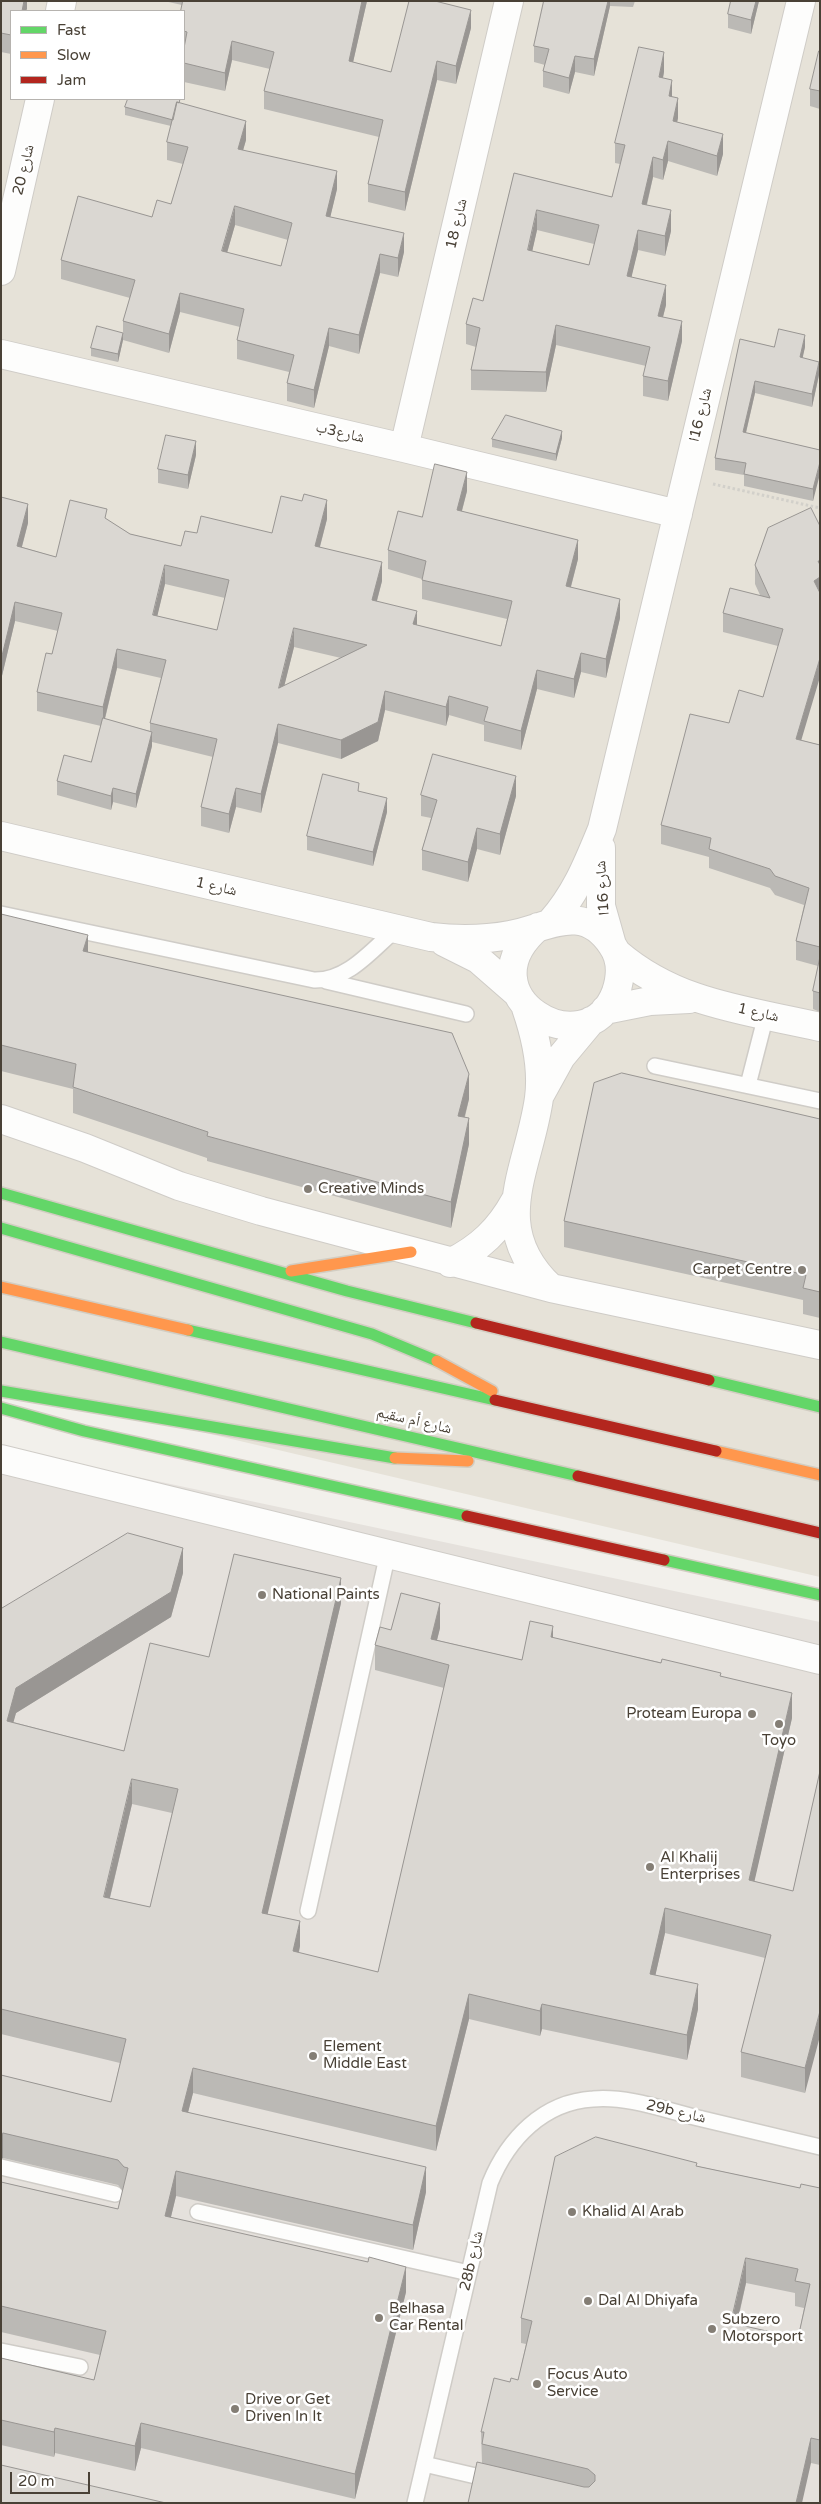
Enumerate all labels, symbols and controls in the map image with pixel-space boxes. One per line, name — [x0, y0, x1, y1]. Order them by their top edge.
legend — [10, 10, 185, 100]
text: Fast — [57, 21, 86, 39]
text: Slow — [57, 46, 91, 64]
text: Jam — [57, 71, 86, 89]
street label: شارع 20 — [9, 143, 39, 197]
street label: شارع 18 — [442, 197, 472, 251]
street label: شارع 16ا — [686, 386, 716, 444]
street label: شارع3ب — [314, 419, 366, 447]
street label: شارع 16ا — [592, 860, 614, 916]
street label: شارع 1 — [194, 874, 238, 900]
street label: شارع 1 — [736, 1000, 780, 1026]
place label: Creative Minds — [318, 1180, 424, 1198]
marker: Creative Minds — [302, 1183, 314, 1195]
place label: Carpet Centre — [692, 1261, 792, 1279]
marker: Carpet Centre — [796, 1264, 808, 1276]
street label: شارع أم سقيم — [375, 1404, 453, 1438]
place label: National Paints — [272, 1586, 380, 1604]
marker: National Paints — [256, 1589, 268, 1601]
place label: Proteam Europa — [626, 1705, 742, 1723]
marker: Proteam Europa — [746, 1708, 758, 1720]
marker: Toyo — [773, 1718, 785, 1730]
place label: Toyo — [762, 1732, 796, 1750]
place label: Al Khalij Enterprises — [660, 1849, 740, 1884]
marker: Al Khalij Enterprises — [644, 1861, 656, 1873]
place label: Element Middle East — [323, 2038, 407, 2073]
marker: Element Middle East — [307, 2050, 319, 2062]
street label: 29b شارع — [644, 2096, 708, 2128]
place label: Khalid Al Arab — [582, 2203, 684, 2221]
marker: Khalid Al Arab — [566, 2206, 578, 2218]
street label: 28b شارع — [456, 2229, 488, 2293]
place label: Dal Al Dhiyafa — [598, 2292, 698, 2310]
marker: Dal Al Dhiyafa — [582, 2295, 594, 2307]
place label: Belhasa Car Rental — [389, 2300, 464, 2335]
place label: Subzero Motorsport — [722, 2311, 803, 2346]
marker: Belhasa Car Rental — [373, 2312, 385, 2324]
marker: Subzero Motorsport — [706, 2323, 718, 2335]
place label: Focus Auto Service — [547, 2366, 628, 2401]
marker: Focus Auto Service — [531, 2378, 543, 2390]
place label: Drive or Get Driven In It — [245, 2391, 330, 2426]
marker: Drive or Get Driven In It — [229, 2403, 241, 2415]
scale bar — [12, 2462, 92, 2494]
text: 20 m — [18, 2472, 55, 2490]

